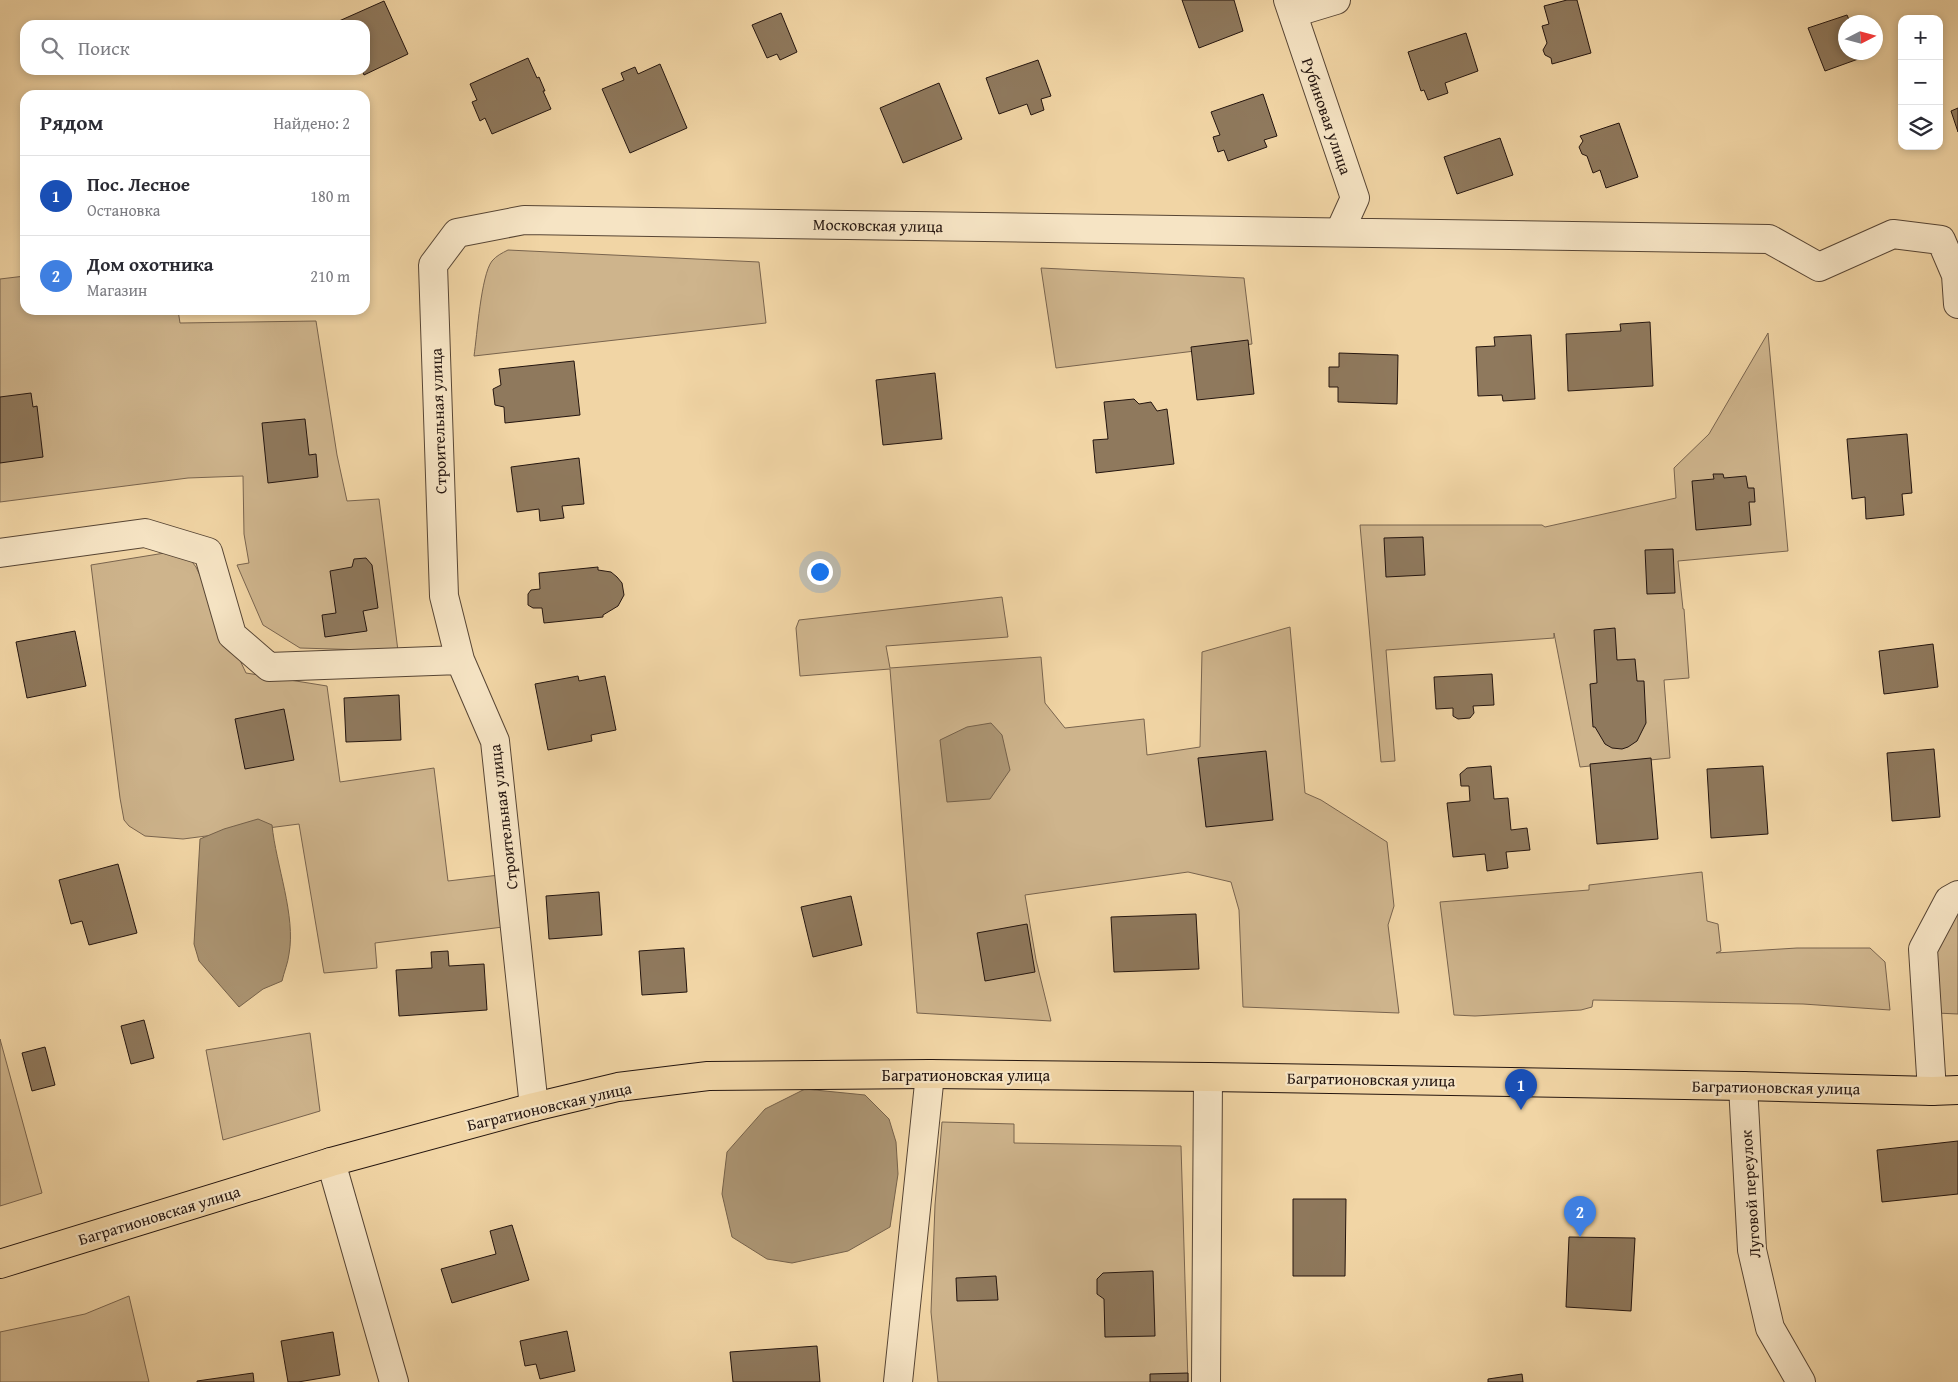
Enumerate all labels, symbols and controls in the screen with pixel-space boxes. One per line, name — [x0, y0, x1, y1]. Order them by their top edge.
north arrow — [1838, 15, 1883, 60]
map controls — [1898, 15, 1943, 150]
button: + — [1898, 15, 1943, 60]
search box — [20, 20, 370, 75]
icon: search — [38, 34, 66, 62]
text: Поиск — [78, 34, 130, 62]
street label: Рубиновая улица — [1296, 54, 1358, 178]
button: − — [1898, 60, 1943, 105]
button: layers — [1898, 105, 1943, 150]
text: Рядом — [40, 107, 103, 138]
text: Найдено: 2 — [273, 111, 350, 135]
text: Пос. Лесное — [87, 170, 190, 198]
text: 1 — [52, 184, 60, 208]
text: 180 m — [310, 184, 350, 208]
text: Остановка — [87, 198, 160, 222]
street label: Московская улица — [813, 212, 944, 238]
text: Дом охотника — [87, 250, 214, 278]
text: 2 — [52, 264, 60, 288]
text: 210 m — [310, 264, 350, 288]
text: Магазин — [87, 278, 147, 302]
street label: Строительная улица — [423, 347, 453, 494]
your location — [807, 559, 833, 585]
street label: Строительная улица — [482, 743, 524, 891]
street label: Багратионовская улица — [882, 1063, 1051, 1087]
street label: Багратионовская улица — [1287, 1066, 1456, 1092]
pin: 1 — [1505, 1069, 1537, 1110]
street label: Багратионовская улица — [1692, 1074, 1861, 1100]
street label: Багратионовская улица — [464, 1075, 634, 1137]
street label: Луговой переулок — [1734, 1128, 1766, 1259]
street label: Багратионовская улица — [75, 1179, 243, 1251]
pin: 2 — [1564, 1196, 1596, 1237]

